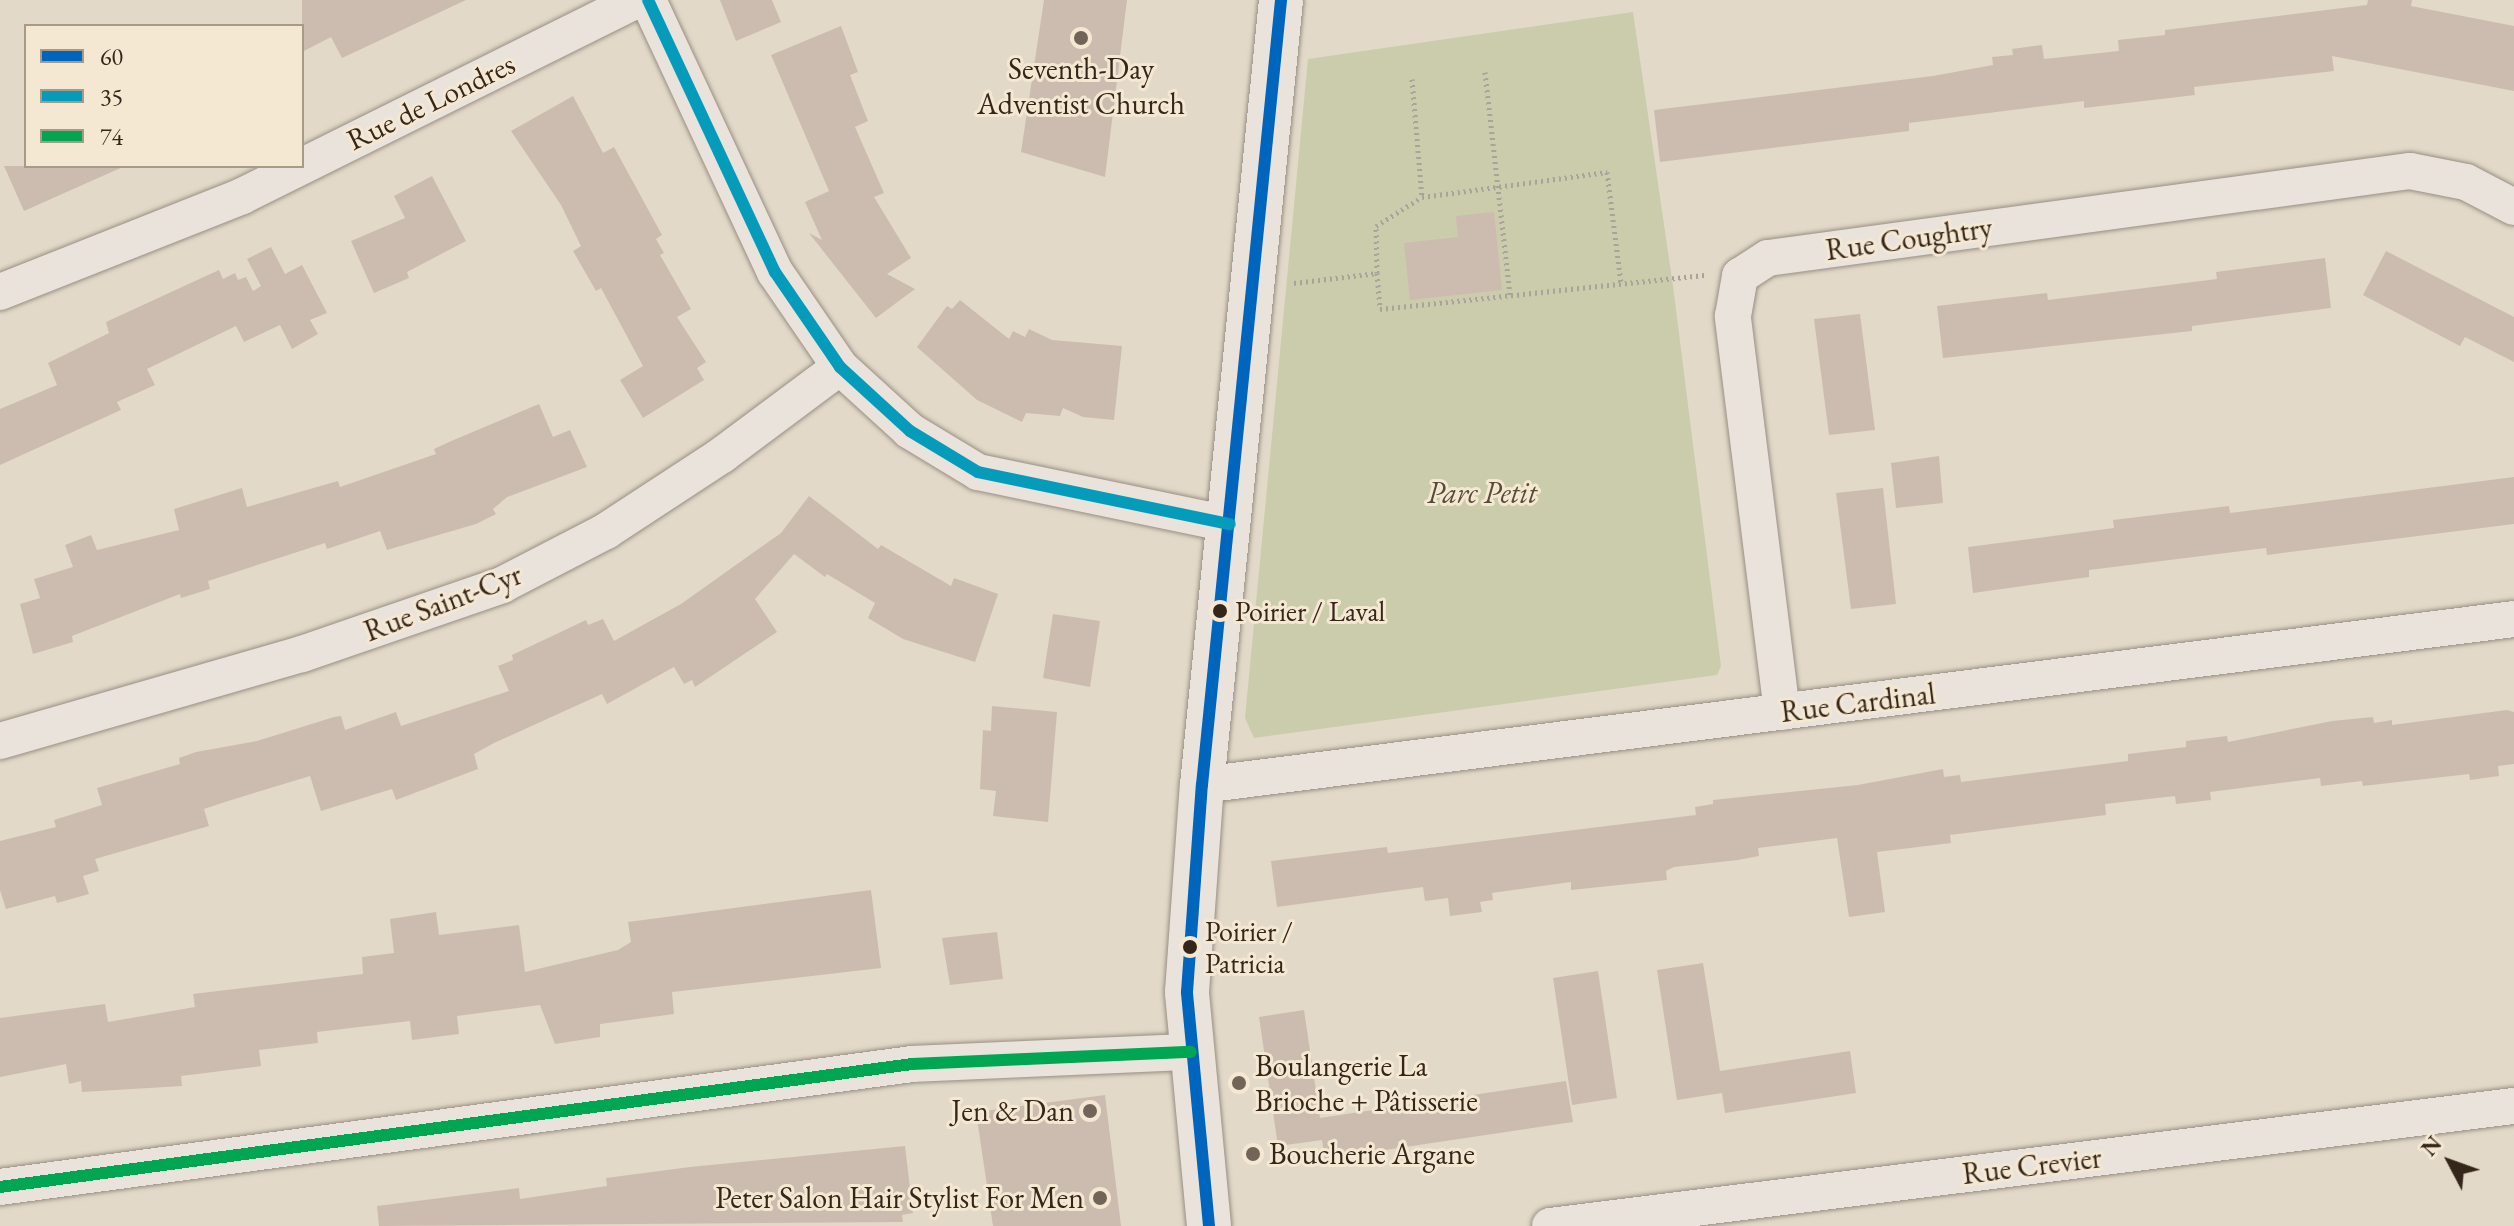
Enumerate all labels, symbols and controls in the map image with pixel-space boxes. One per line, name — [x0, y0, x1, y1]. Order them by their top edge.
legend — [24, 24, 304, 168]
marker: Seventh-Day Adventist Church — [1072, 29, 1090, 47]
text: 60 — [100, 41, 123, 72]
street label: Rue de Londres — [341, 46, 521, 158]
place label: Seventh-Day Adventist Church — [977, 51, 1185, 122]
text: 35 — [100, 81, 123, 112]
text: 74 — [100, 121, 123, 152]
street label: Rue Coughtry — [1823, 209, 1995, 269]
park label: Parc Petit — [1427, 475, 1537, 511]
street label: Rue Saint-Cyr — [359, 556, 527, 650]
place label: Poirier / Laval — [1235, 594, 1385, 628]
marker: Poirier / Laval — [1212, 603, 1228, 619]
street label: Rue Cardinal — [1779, 676, 1937, 730]
place label: Poirier / Patricia — [1205, 914, 1293, 980]
marker: Poirier / Patricia — [1182, 939, 1198, 955]
place label: Boulangerie La Brioche + Pâtisserie — [1255, 1048, 1478, 1118]
marker: Boulangerie La Brioche + Pâtisserie — [1230, 1074, 1248, 1092]
place label: Jen & Dan — [951, 1093, 1074, 1129]
marker: Jen & Dan — [1081, 1102, 1099, 1120]
north arrow — [2410, 1122, 2490, 1202]
text: N — [2415, 1130, 2448, 1162]
place label: Boucherie Argane — [1269, 1136, 1475, 1172]
street label: Rue Crevier — [1960, 1140, 2104, 1192]
marker: Boucherie Argane — [1244, 1145, 1262, 1163]
place label: Peter Salon Hair Stylist For Men — [715, 1180, 1084, 1216]
marker: Peter Salon Hair Stylist For Men — [1091, 1189, 1109, 1207]

